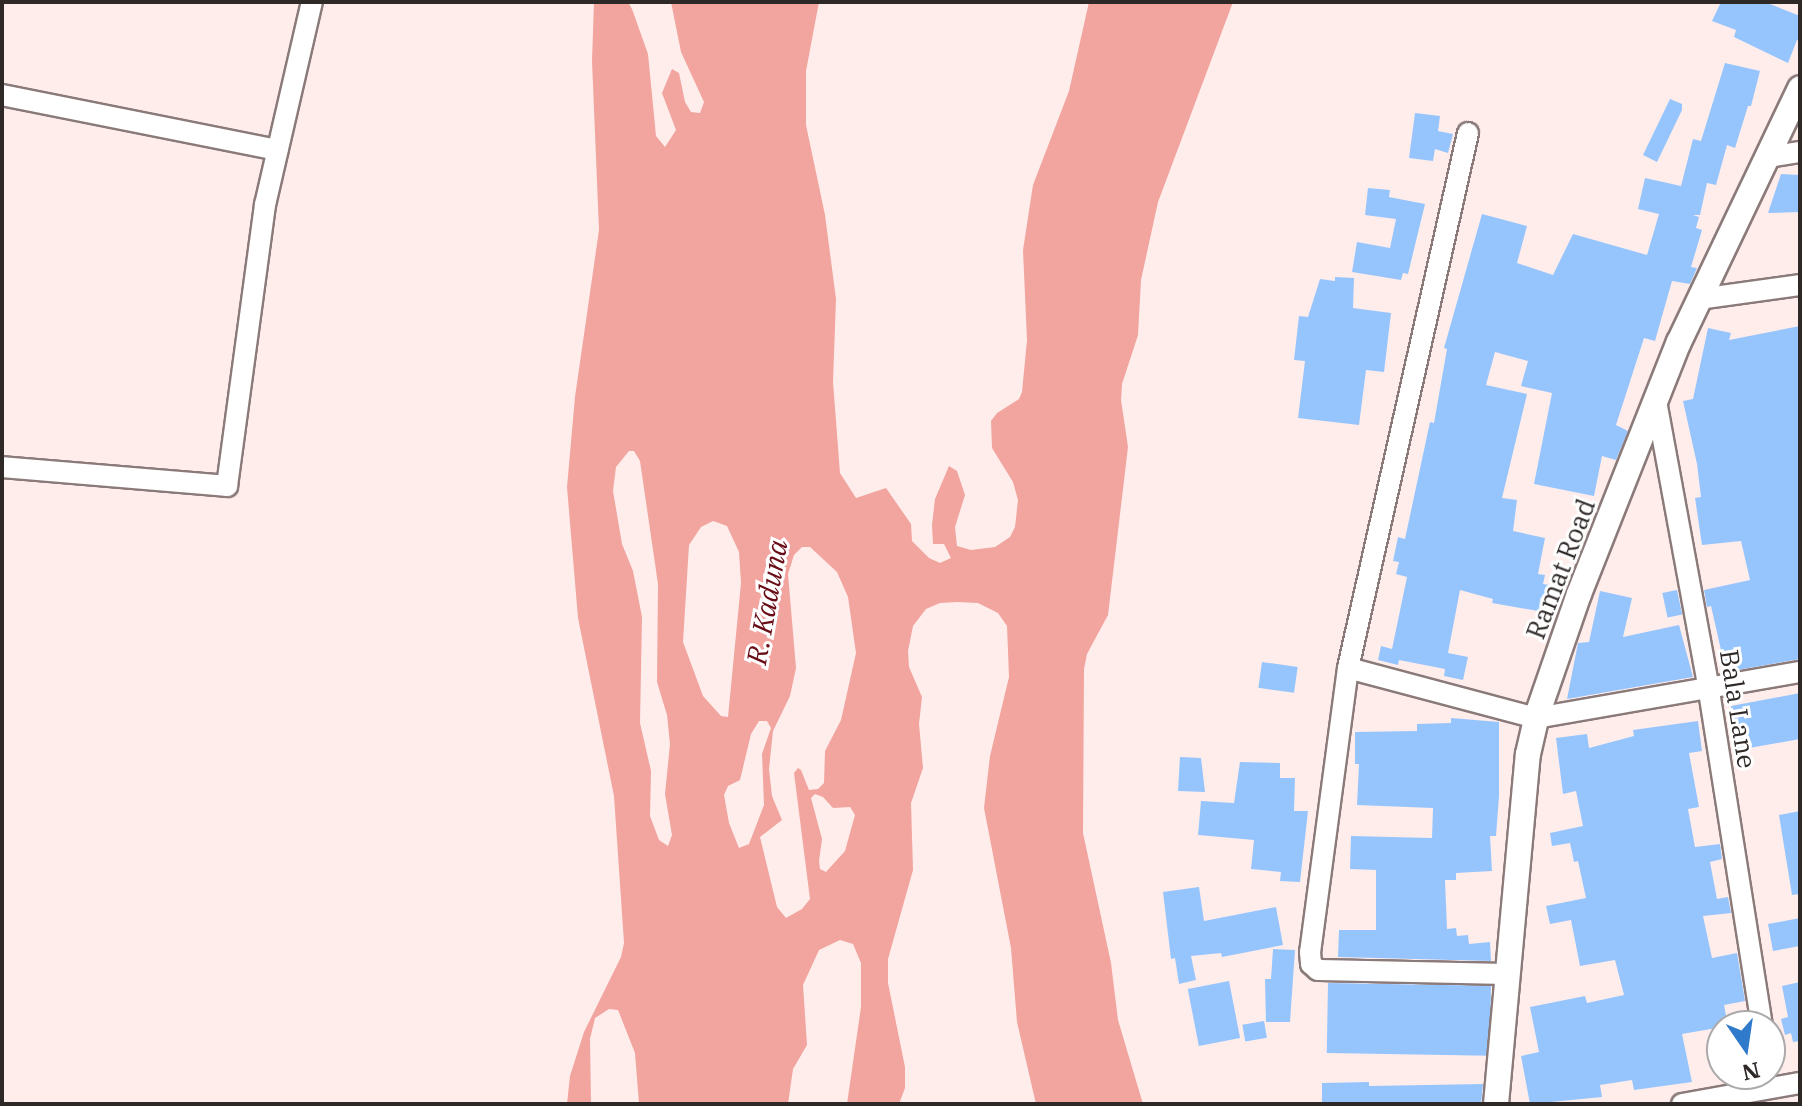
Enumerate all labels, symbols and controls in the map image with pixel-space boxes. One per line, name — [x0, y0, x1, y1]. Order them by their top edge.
street label: Ramat Road — [1520, 495, 1602, 643]
water label: R. Kaduna — [740, 537, 794, 667]
street label: Bala Lane — [1713, 647, 1763, 771]
north arrow — [1706, 1010, 1786, 1090]
text: N — [1739, 1056, 1763, 1088]

